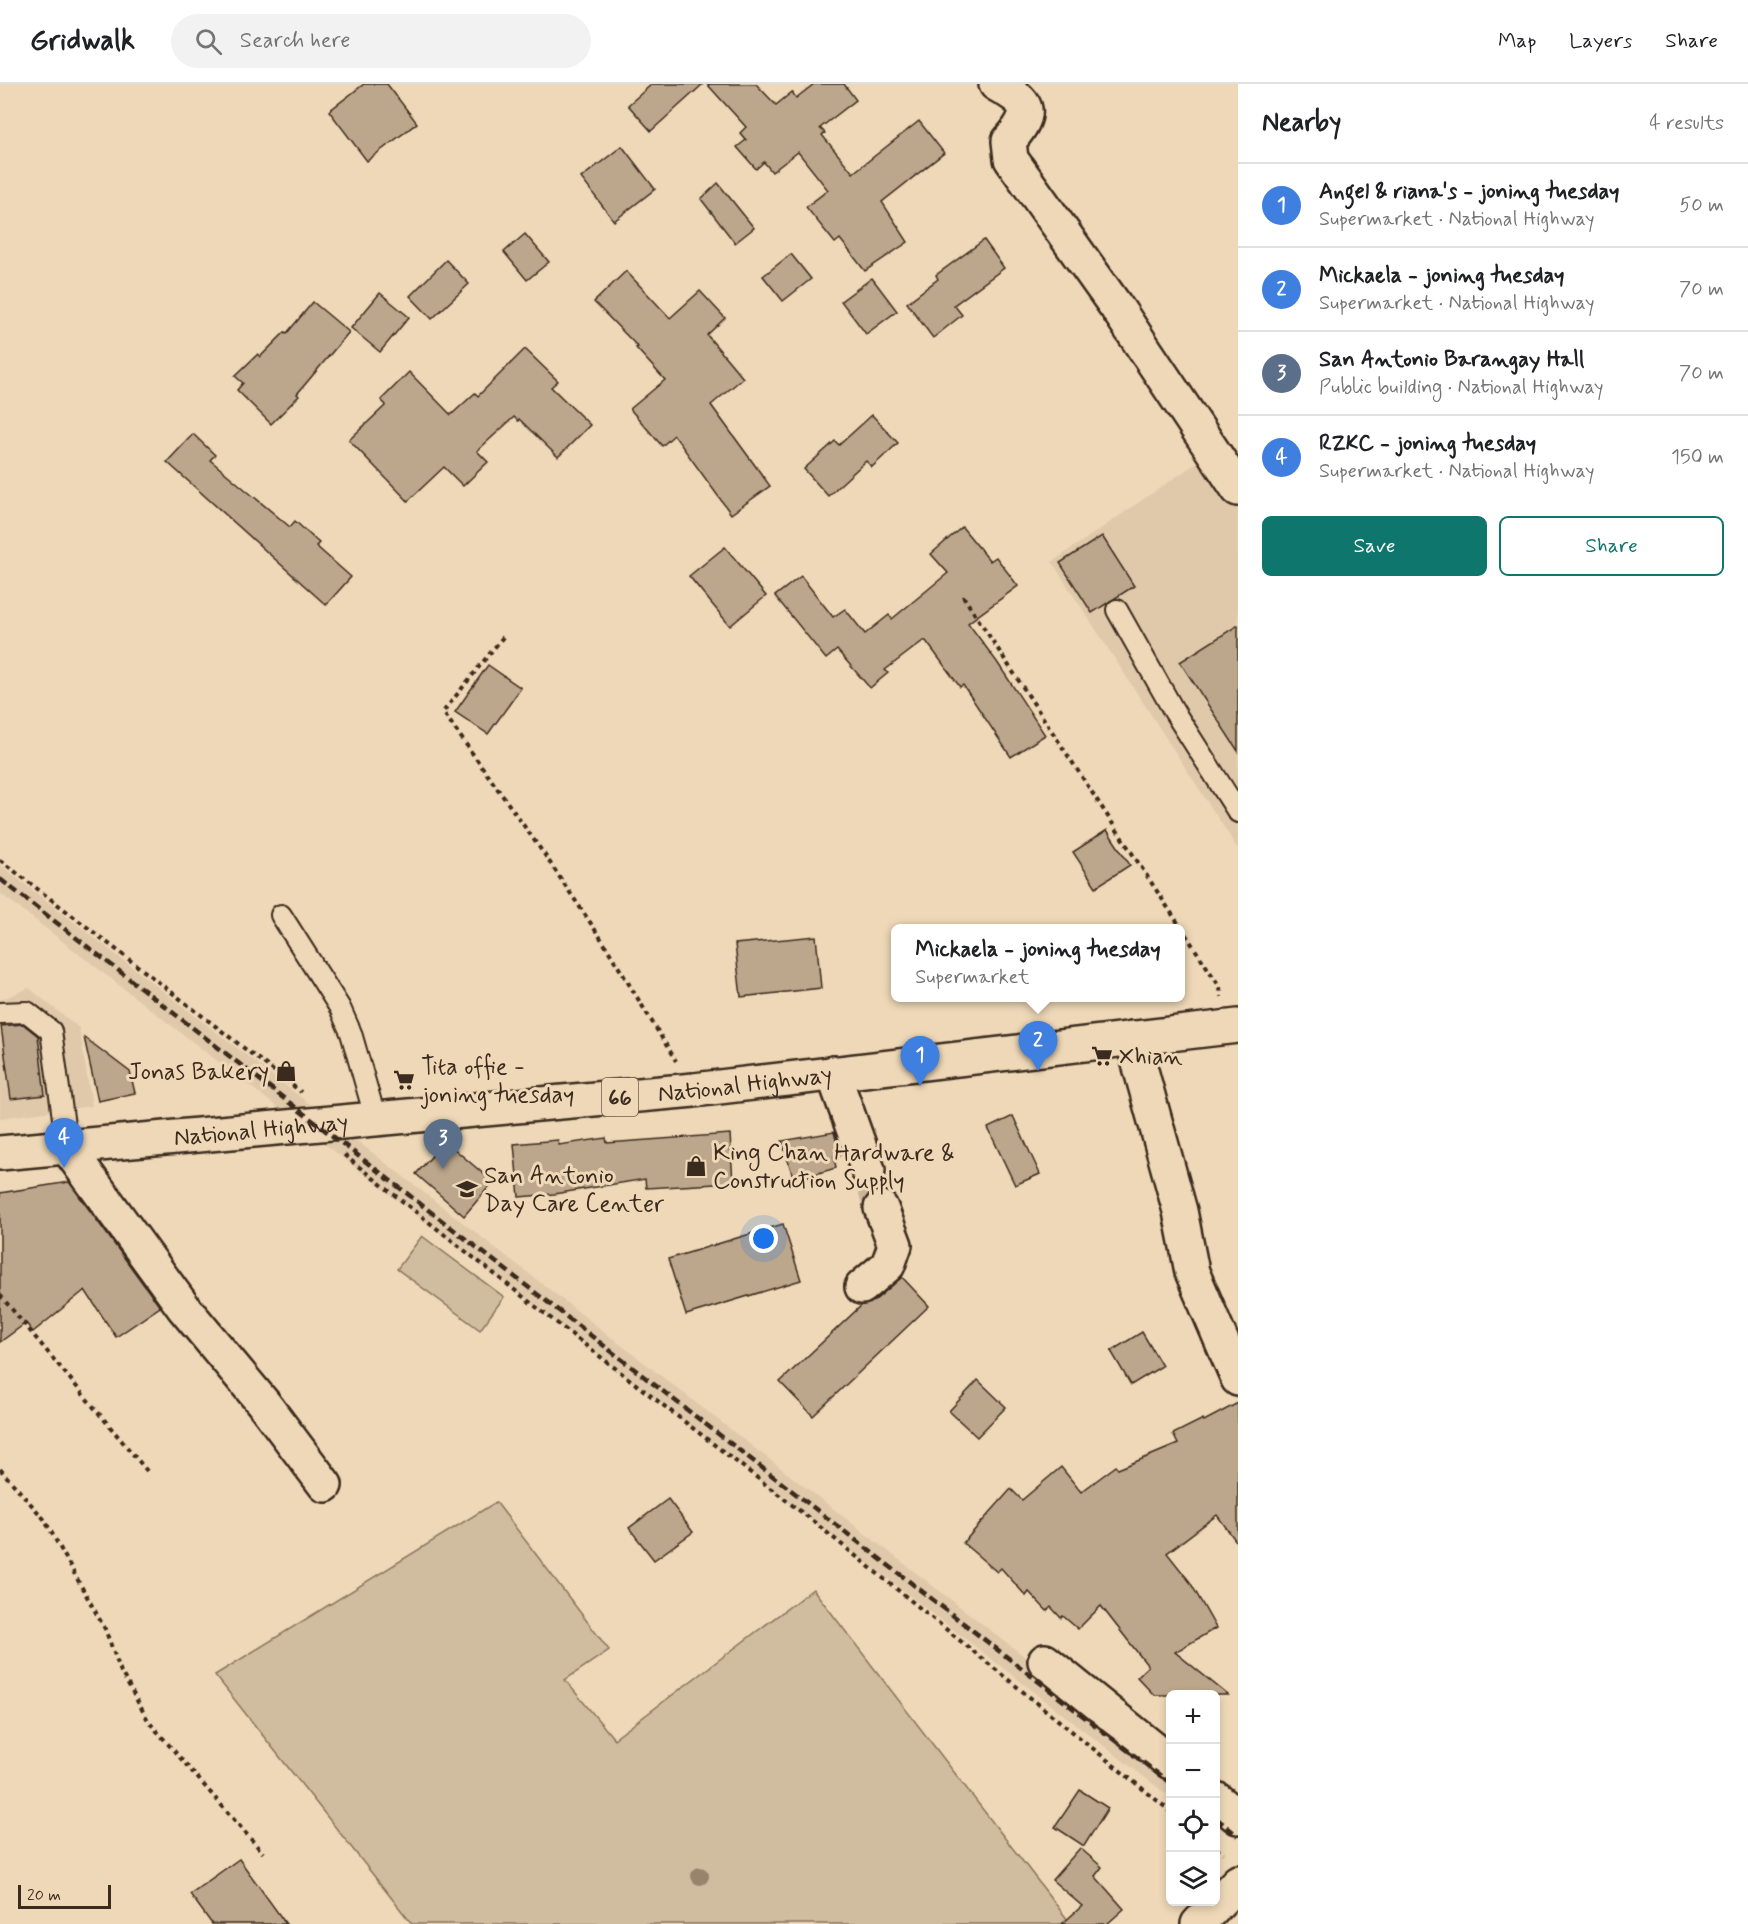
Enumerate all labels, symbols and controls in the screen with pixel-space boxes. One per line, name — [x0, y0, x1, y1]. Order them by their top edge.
search box — [171, 14, 591, 68]
text: Gridwalk — [30, 23, 135, 60]
icon: search — [192, 25, 225, 58]
text: Search here — [240, 27, 351, 55]
text: Map — [1498, 27, 1536, 55]
text: Layers — [1569, 27, 1632, 55]
text: Share — [1665, 27, 1718, 55]
text: Nearby — [1262, 106, 1341, 140]
text: 4 results — [1649, 110, 1724, 137]
text: Angel & riana's - joning tuesday — [1319, 178, 1620, 206]
text: 1 — [1277, 192, 1286, 219]
text: 50 m — [1679, 192, 1724, 219]
text: Supermarket · National Highway — [1319, 206, 1594, 233]
text: Mickaela - joning tuesday — [1319, 262, 1564, 290]
text: 2 — [1277, 276, 1286, 303]
text: 70 m — [1679, 276, 1724, 303]
text: Supermarket · National Highway — [1319, 290, 1594, 317]
text: San Antonio Barangay Hall — [1319, 346, 1584, 374]
text: 3 — [1277, 360, 1286, 387]
text: 70 m — [1679, 360, 1724, 387]
text: Public building · National Highway — [1319, 374, 1604, 401]
text: RZKC - joning tuesday — [1319, 430, 1536, 458]
text: 4 — [1276, 444, 1287, 471]
text: 150 m — [1671, 444, 1724, 471]
text: Supermarket · National Highway — [1319, 458, 1594, 485]
button: Save — [1262, 516, 1487, 576]
button: Share — [1499, 516, 1724, 576]
popup — [891, 924, 1185, 1002]
text: Mickaela - joning tuesday — [915, 936, 1161, 964]
text: Supermarket — [915, 964, 1029, 991]
pin: 2 — [1018, 1022, 1058, 1071]
pin: 1 — [900, 1036, 940, 1086]
place label: Xhian — [1119, 1042, 1183, 1073]
supermarket icon: Xhian — [1090, 1044, 1114, 1068]
place label: Tita offie - joning tuesday — [420, 1052, 574, 1111]
place label: Jonas Bakery — [128, 1057, 269, 1088]
shop icon: Jonas Bakery — [274, 1059, 298, 1083]
street label: National Highway — [656, 1060, 834, 1110]
supermarket icon: Tita offie - joning tuesday — [392, 1068, 416, 1092]
road number: 66 — [602, 1078, 638, 1116]
street label: National Highway — [172, 1107, 350, 1154]
pin: 4 — [44, 1118, 84, 1168]
pin: 3 — [424, 1120, 462, 1169]
place label: King Chan Hardware & Construction Supply — [713, 1138, 955, 1197]
shop icon: King Chan Hardware & Construction Supply — [684, 1154, 708, 1178]
place label: San Antonio Day Care Center — [484, 1161, 664, 1220]
school or university icon: San Antonio Day Care Center — [455, 1177, 479, 1201]
your location — [749, 1224, 778, 1253]
map controls — [1166, 1690, 1220, 1906]
button: + — [1166, 1690, 1220, 1744]
button: − — [1166, 1744, 1220, 1798]
button: locate — [1166, 1798, 1220, 1852]
button: layers — [1166, 1852, 1220, 1906]
scale bar — [18, 1882, 111, 1910]
text: 20 m — [27, 1885, 61, 1906]

